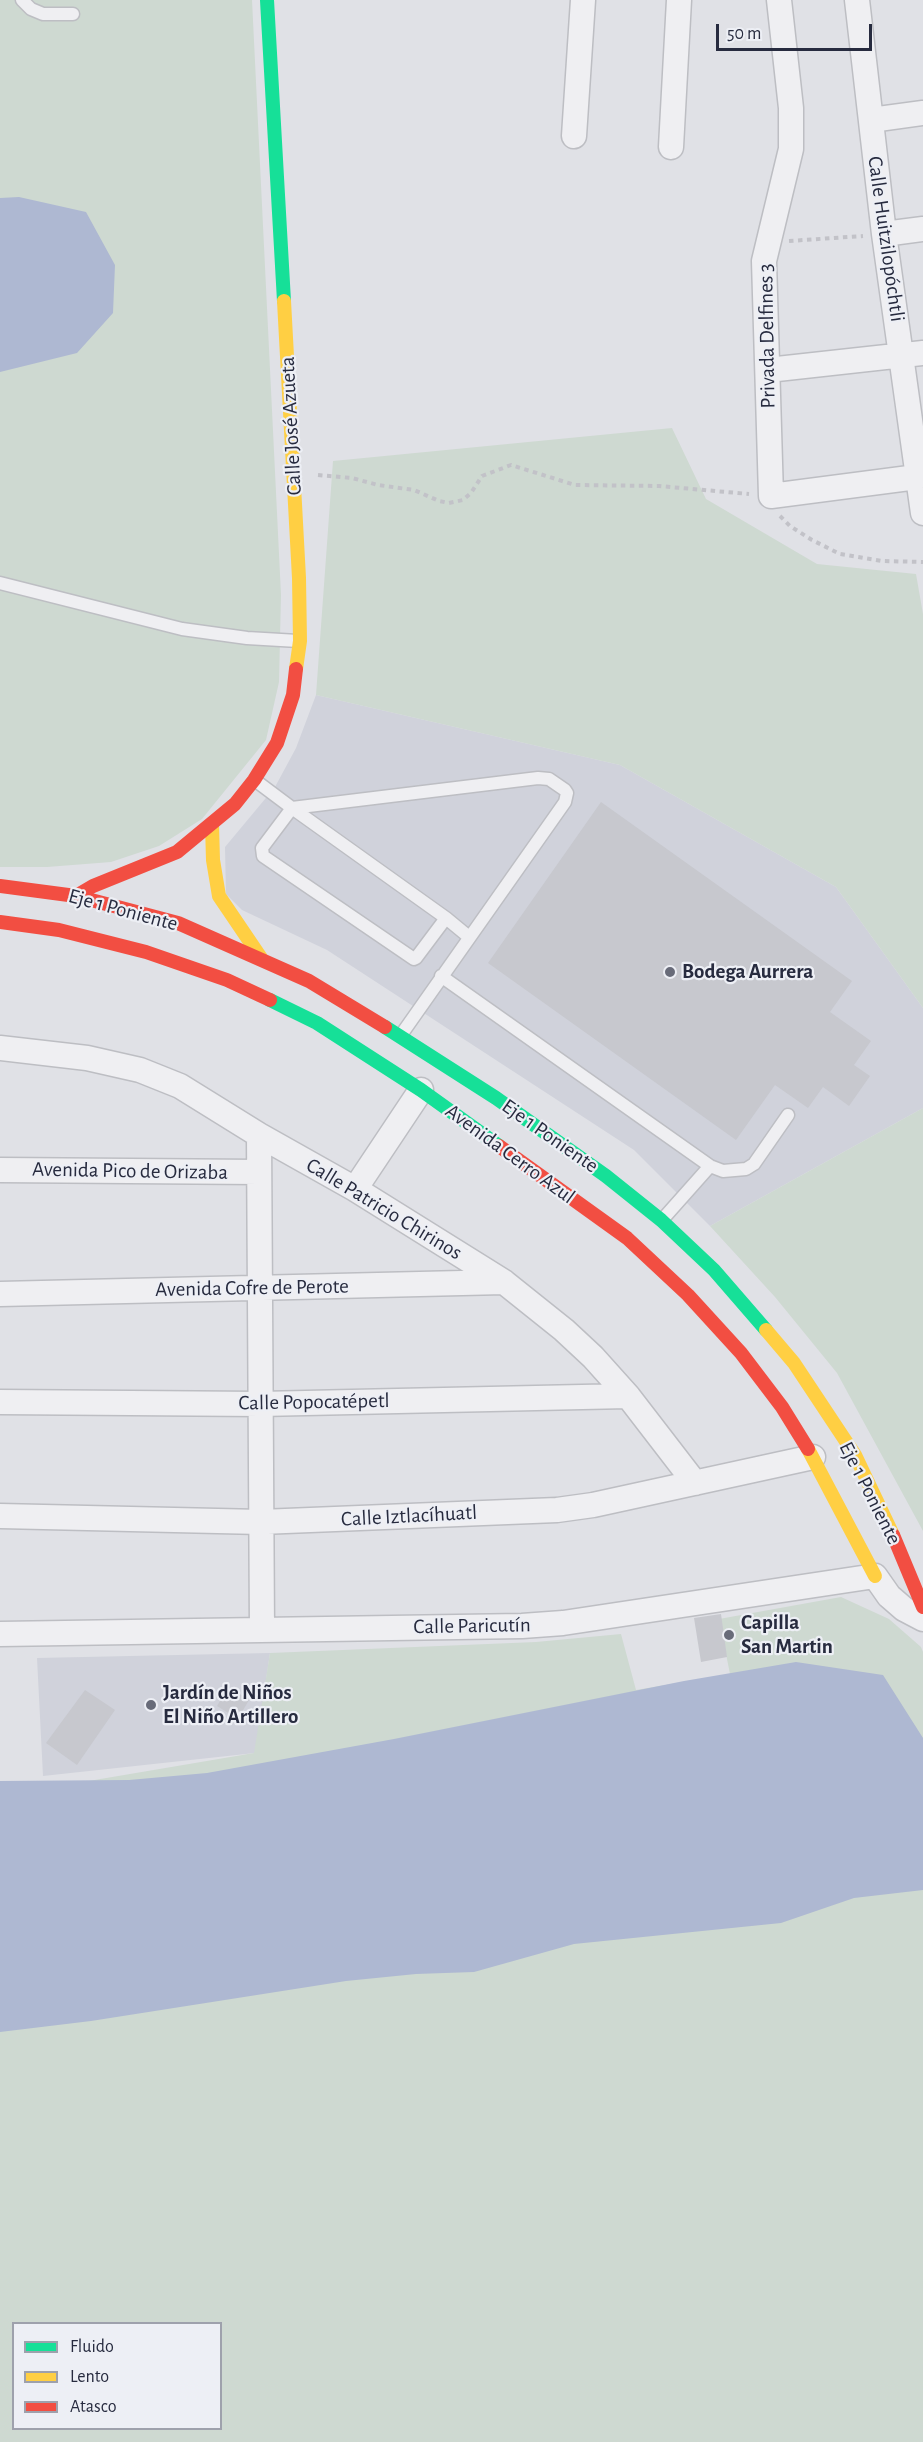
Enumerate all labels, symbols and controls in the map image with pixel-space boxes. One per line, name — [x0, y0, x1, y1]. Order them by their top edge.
scale bar — [719, 12, 875, 50]
text: 50 m — [727, 25, 761, 43]
street label: Calle Huitzilopóchtli — [862, 155, 910, 323]
street label: Privada Delfines 3 — [753, 263, 781, 409]
street label: Calle José Azueta — [275, 356, 307, 496]
street label: Eje 1 Poniente — [66, 883, 180, 937]
place label: Bodega Aurrera — [682, 959, 813, 985]
marker: Bodega Aurrera — [663, 965, 677, 979]
street label: Eje 1 Poniente — [497, 1094, 603, 1178]
street label: Avenida Cerro Azul — [440, 1098, 580, 1210]
street label: Calle Patricio Chirinos — [301, 1153, 467, 1265]
street label: Avenida Pico de Orizaba — [32, 1157, 228, 1185]
street label: Avenida Cofre de Perote — [155, 1274, 349, 1302]
street label: Calle Popocatépetl — [238, 1388, 390, 1416]
street label: Eje 1 Poniente — [833, 1437, 907, 1549]
street label: Calle Iztlacíhuatl — [340, 1500, 478, 1532]
place label: Capilla San Martin — [741, 1610, 833, 1660]
street label: Calle Paricutín — [413, 1612, 531, 1640]
marker: Capilla San Martin — [722, 1628, 736, 1642]
place label: Jardín de Niños El Niño Artillero — [163, 1680, 298, 1730]
marker: Jardín de Niños El Niño Artillero — [144, 1698, 158, 1712]
legend — [12, 2322, 222, 2430]
text: Fluido — [70, 2338, 114, 2356]
text: Lento — [70, 2368, 109, 2386]
text: Atasco — [70, 2398, 117, 2416]

